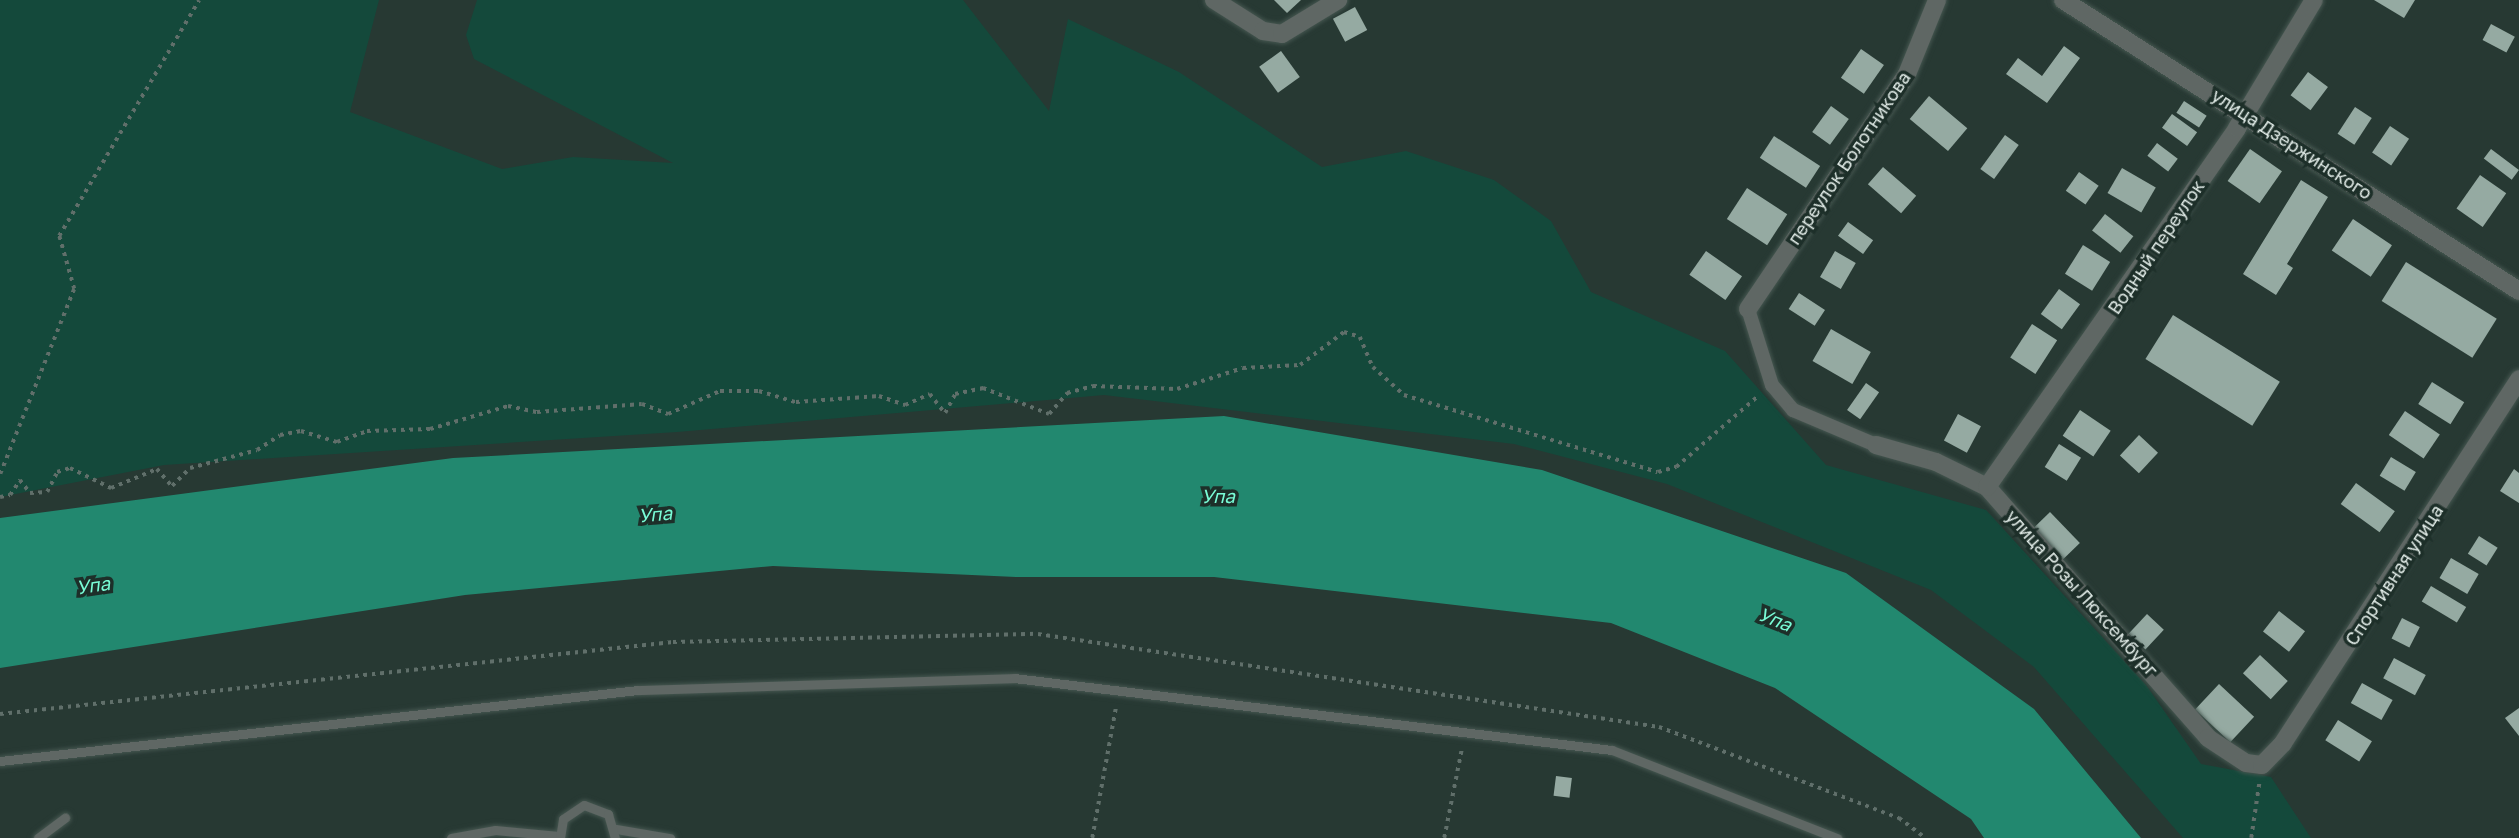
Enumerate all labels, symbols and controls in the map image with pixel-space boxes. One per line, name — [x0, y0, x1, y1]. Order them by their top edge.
street label: переулок Болотникова — [1783, 67, 1915, 249]
street label: улица Дзержинского — [2208, 84, 2376, 204]
street label: Водный переулок — [2103, 176, 2209, 318]
water label: Упа — [1201, 485, 1235, 507]
water label: Упа — [637, 501, 673, 527]
street label: Спортивная улица — [2340, 501, 2448, 649]
street label: улица Розы Люксембург — [2002, 505, 2162, 681]
water label: Упа — [75, 571, 111, 599]
water label: Упа — [1755, 602, 1795, 636]

